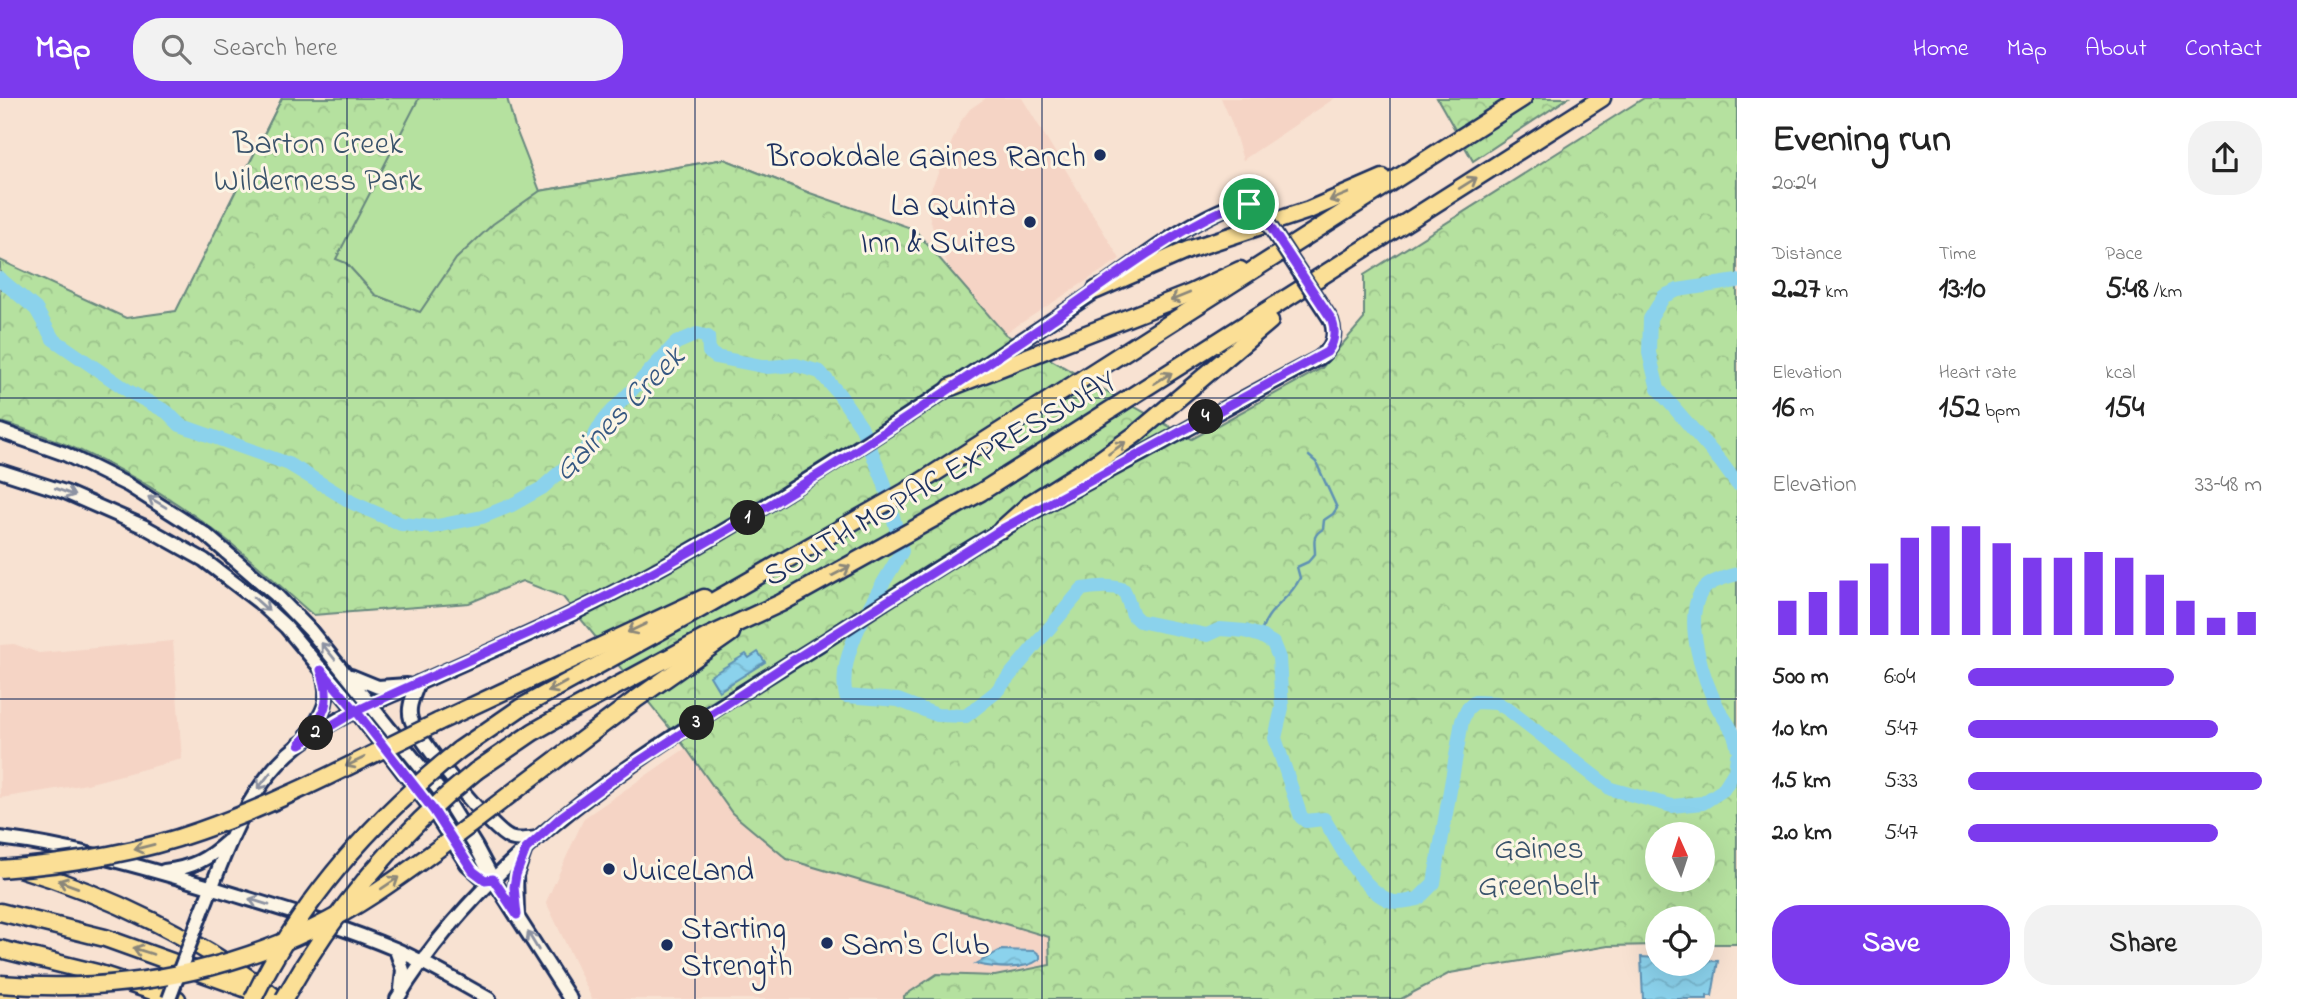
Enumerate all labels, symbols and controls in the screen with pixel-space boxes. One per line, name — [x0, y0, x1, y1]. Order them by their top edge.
search box — [133, 18, 623, 81]
text: Map — [35, 25, 91, 73]
icon: search — [157, 30, 195, 68]
text: Search here — [213, 30, 337, 68]
text: Home — [1913, 32, 1969, 67]
text: Map — [2007, 32, 2047, 67]
text: About — [2085, 32, 2147, 67]
text: Contact — [2185, 32, 2262, 67]
text: Evening run — [1772, 113, 1951, 169]
button: share — [2188, 121, 2262, 195]
park label: Barton Creek Wilderness Park — [214, 122, 423, 206]
place label: Brookdale Gaines Ranch — [767, 135, 1086, 182]
marker: Brookdale Gaines Ranch — [1092, 147, 1108, 163]
text: 20:24 — [1772, 167, 1816, 200]
pin — [1219, 174, 1279, 234]
one-way arrow — [1457, 175, 1477, 189]
place label: La Quinta Inn & Suites — [860, 184, 1016, 268]
icon: arrive — [1230, 185, 1268, 223]
one-way arrow — [1329, 192, 1350, 205]
marker: La Quinta Inn & Suites — [1022, 214, 1038, 230]
text: Distance — [1772, 241, 1842, 268]
text: Time — [1939, 241, 1976, 268]
text: Pace — [2105, 241, 2142, 268]
text: 2.27 — [1772, 268, 1820, 312]
text: 13:10 — [1939, 268, 1986, 312]
text: 5:48 — [2105, 268, 2149, 312]
text: km — [1820, 279, 1848, 306]
text: /km — [2149, 279, 2182, 306]
one-way arrow — [1170, 291, 1192, 304]
water label: Gaines Creek — [543, 335, 698, 494]
street label: SOUTH MOPAC EXPRESSWAY — [755, 359, 1126, 601]
text: Elevation — [1772, 360, 1842, 387]
text: Heart rate — [1939, 360, 2017, 387]
text: kcal — [2105, 360, 2136, 387]
one-way arrow — [1153, 370, 1173, 384]
text: 16 — [1772, 387, 1795, 431]
text: 152 — [1939, 387, 1980, 431]
text: 154 — [2105, 387, 2144, 431]
text: m — [1795, 398, 1814, 425]
text: bpm — [1980, 398, 2020, 425]
pin: 4 — [1188, 400, 1224, 434]
text: 4 — [1202, 403, 1209, 430]
one-way arrow — [1107, 440, 1126, 455]
text: Elevation — [1772, 469, 1857, 502]
text: 33–48 m — [2195, 469, 2262, 502]
one-way arrow — [54, 487, 75, 499]
one-way arrow — [148, 495, 168, 509]
pin: 1 — [730, 500, 766, 536]
text: 1 — [744, 504, 751, 531]
one-way arrow — [830, 564, 851, 577]
one-way arrow — [252, 596, 269, 613]
one-way arrow — [627, 622, 648, 635]
one-way arrow — [320, 643, 335, 661]
text: 500 m — [1772, 661, 1829, 694]
text: 6:04 — [1884, 661, 1916, 694]
one-way arrow — [548, 681, 568, 695]
pin: 3 — [680, 706, 714, 740]
text: 3 — [693, 709, 700, 736]
text: 1.0 km — [1772, 713, 1828, 746]
text: 5:47 — [1884, 713, 1918, 746]
pin: 2 — [298, 716, 334, 750]
text: 2 — [311, 719, 320, 746]
one-way arrow — [344, 756, 366, 769]
text: 1.5 km — [1772, 765, 1831, 798]
text: 5:33 — [1884, 765, 1918, 798]
one-way arrow — [257, 771, 272, 790]
text: 2.0 km — [1772, 817, 1832, 850]
text: 5:47 — [1884, 817, 1918, 850]
north arrow — [1645, 822, 1715, 892]
map controls — [1645, 822, 1715, 976]
park label: Gaines Greenbelt — [1478, 827, 1600, 911]
one-way arrow — [133, 841, 156, 854]
place label: JuiceLand — [623, 849, 754, 896]
marker: JuiceLand — [601, 861, 617, 877]
one-way arrow — [379, 876, 399, 890]
one-way arrow — [58, 877, 80, 889]
one-way arrow — [248, 894, 270, 907]
button: Save — [1772, 905, 2010, 985]
button: Share — [2024, 905, 2262, 985]
button: locate — [1645, 906, 1715, 976]
place label: Starting Strength — [681, 907, 793, 991]
place label: Sam's Club — [841, 923, 989, 970]
one-way arrow — [526, 932, 540, 952]
marker: Sam's Club — [819, 935, 835, 951]
marker: Starting Strength — [659, 937, 675, 953]
one-way arrow — [132, 944, 154, 957]

